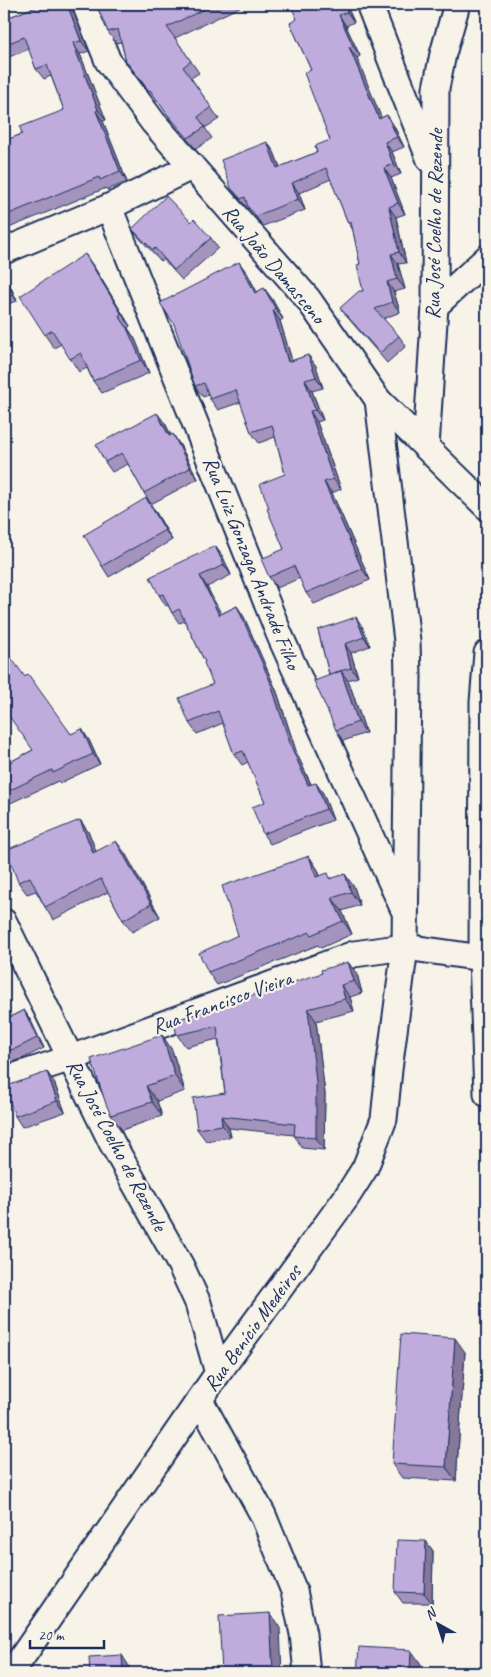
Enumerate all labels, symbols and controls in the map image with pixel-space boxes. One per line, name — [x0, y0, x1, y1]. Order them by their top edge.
street label: Rua José Coelho de Rezende — [419, 126, 449, 320]
street label: Rua João Damasceno — [217, 199, 333, 331]
street label: Rua Luiz Gonzaga Andrade Filho — [197, 453, 308, 676]
street label: Rua Francisco Vieira — [148, 964, 298, 1039]
street label: Rua José Coelho de Rezende — [61, 1055, 174, 1237]
street label: Rua Benício Medeiros — [197, 1258, 308, 1396]
north arrow — [414, 1600, 464, 1650]
text: N — [421, 1603, 441, 1624]
scale bar — [30, 1617, 104, 1649]
text: 20 m — [38, 1626, 65, 1645]

